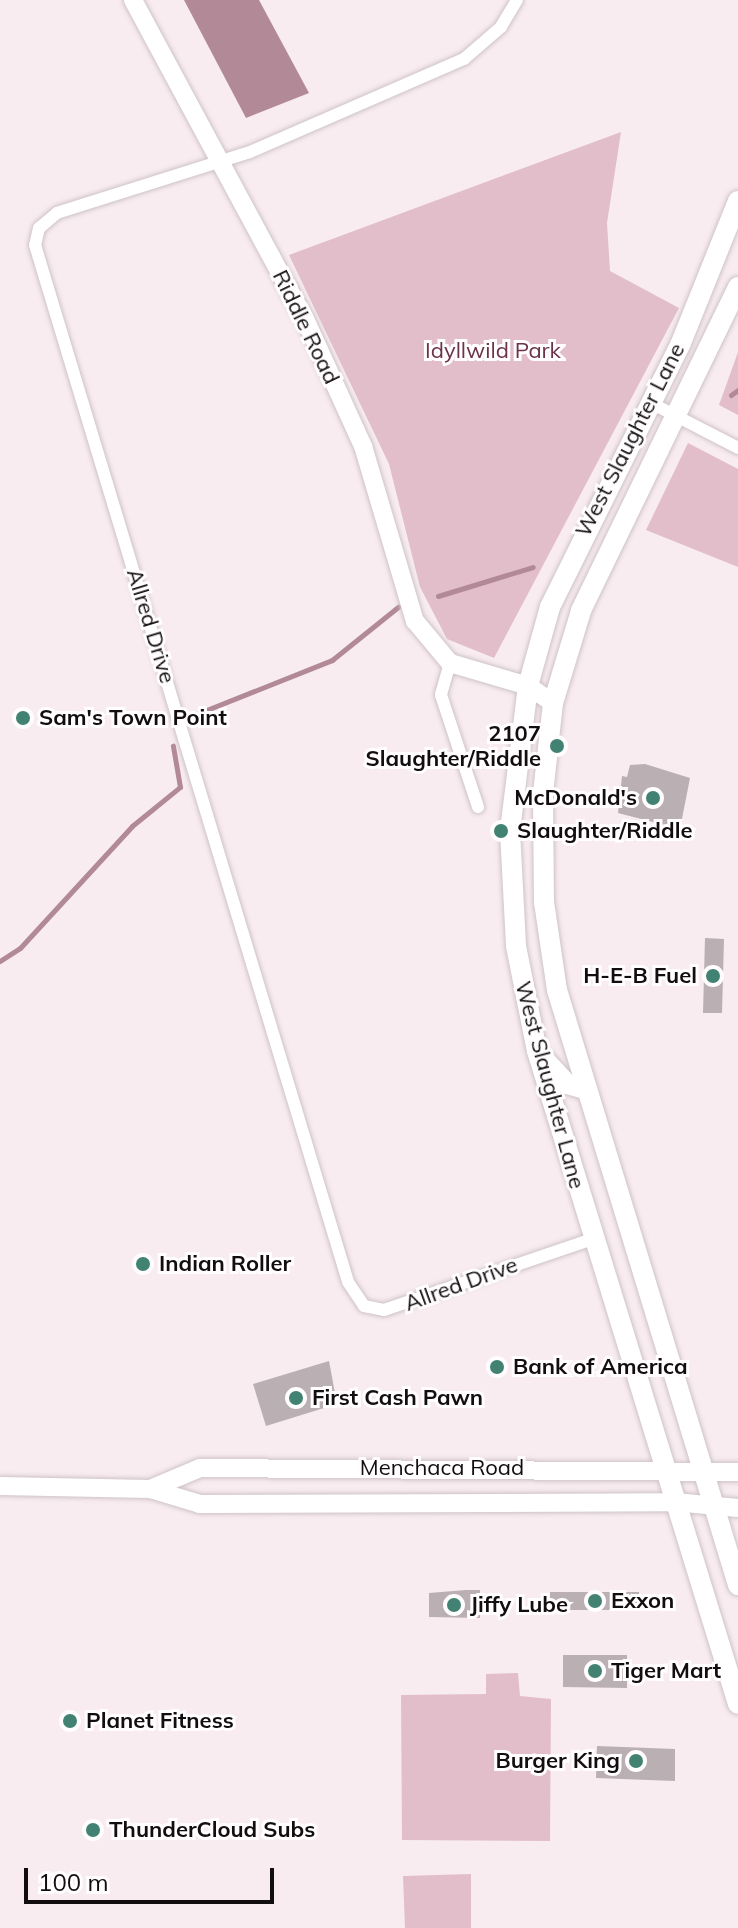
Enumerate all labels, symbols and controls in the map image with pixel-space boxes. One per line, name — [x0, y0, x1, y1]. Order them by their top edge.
street label: Riddle Road — [267, 266, 345, 388]
park label: Idyllwild Park — [425, 338, 561, 364]
street label: West Slaughter Lane — [570, 339, 690, 541]
street label: Allred Drive — [121, 565, 181, 687]
place label: Sam's Town Point — [39, 705, 227, 731]
marker: Sam's Town Point — [14, 709, 32, 727]
place label: 2107 Slaughter/Riddle — [366, 720, 541, 772]
marker: 2107 Slaughter/Riddle — [548, 737, 566, 755]
place label: McDonald's — [514, 785, 637, 811]
marker: McDonald's — [644, 789, 662, 807]
place label: Slaughter/Riddle — [517, 818, 692, 844]
marker: Slaughter/Riddle — [492, 822, 510, 840]
place label: H-E-B Fuel — [583, 963, 697, 989]
marker: H-E-B Fuel — [704, 967, 722, 985]
street label: West Slaughter Lane — [510, 978, 590, 1192]
place label: Indian Roller — [159, 1251, 291, 1277]
street label: Allred Drive — [401, 1251, 521, 1317]
marker: Indian Roller — [134, 1255, 152, 1273]
place label: Bank of America — [513, 1354, 688, 1380]
marker: Bank of America — [488, 1358, 506, 1376]
place label: First Cash Pawn — [312, 1385, 483, 1411]
marker: First Cash Pawn — [287, 1389, 305, 1407]
street label: Menchaca Road — [360, 1455, 524, 1481]
place label: Exxon — [611, 1588, 674, 1614]
place label: Jiffy Lube — [470, 1592, 568, 1618]
marker: Exxon — [586, 1592, 604, 1610]
marker: Jiffy Lube — [445, 1596, 463, 1614]
place label: Tiger Mart — [611, 1658, 721, 1684]
marker: Tiger Mart — [586, 1662, 604, 1680]
place label: Planet Fitness — [86, 1708, 234, 1734]
marker: Planet Fitness — [61, 1712, 79, 1730]
place label: Burger King — [495, 1748, 620, 1774]
marker: Burger King — [627, 1752, 645, 1770]
place label: ThunderCloud Subs — [109, 1817, 315, 1843]
marker: ThunderCloud Subs — [84, 1821, 102, 1839]
scale bar — [28, 1852, 278, 1902]
text: 100 m — [38, 1867, 109, 1897]

